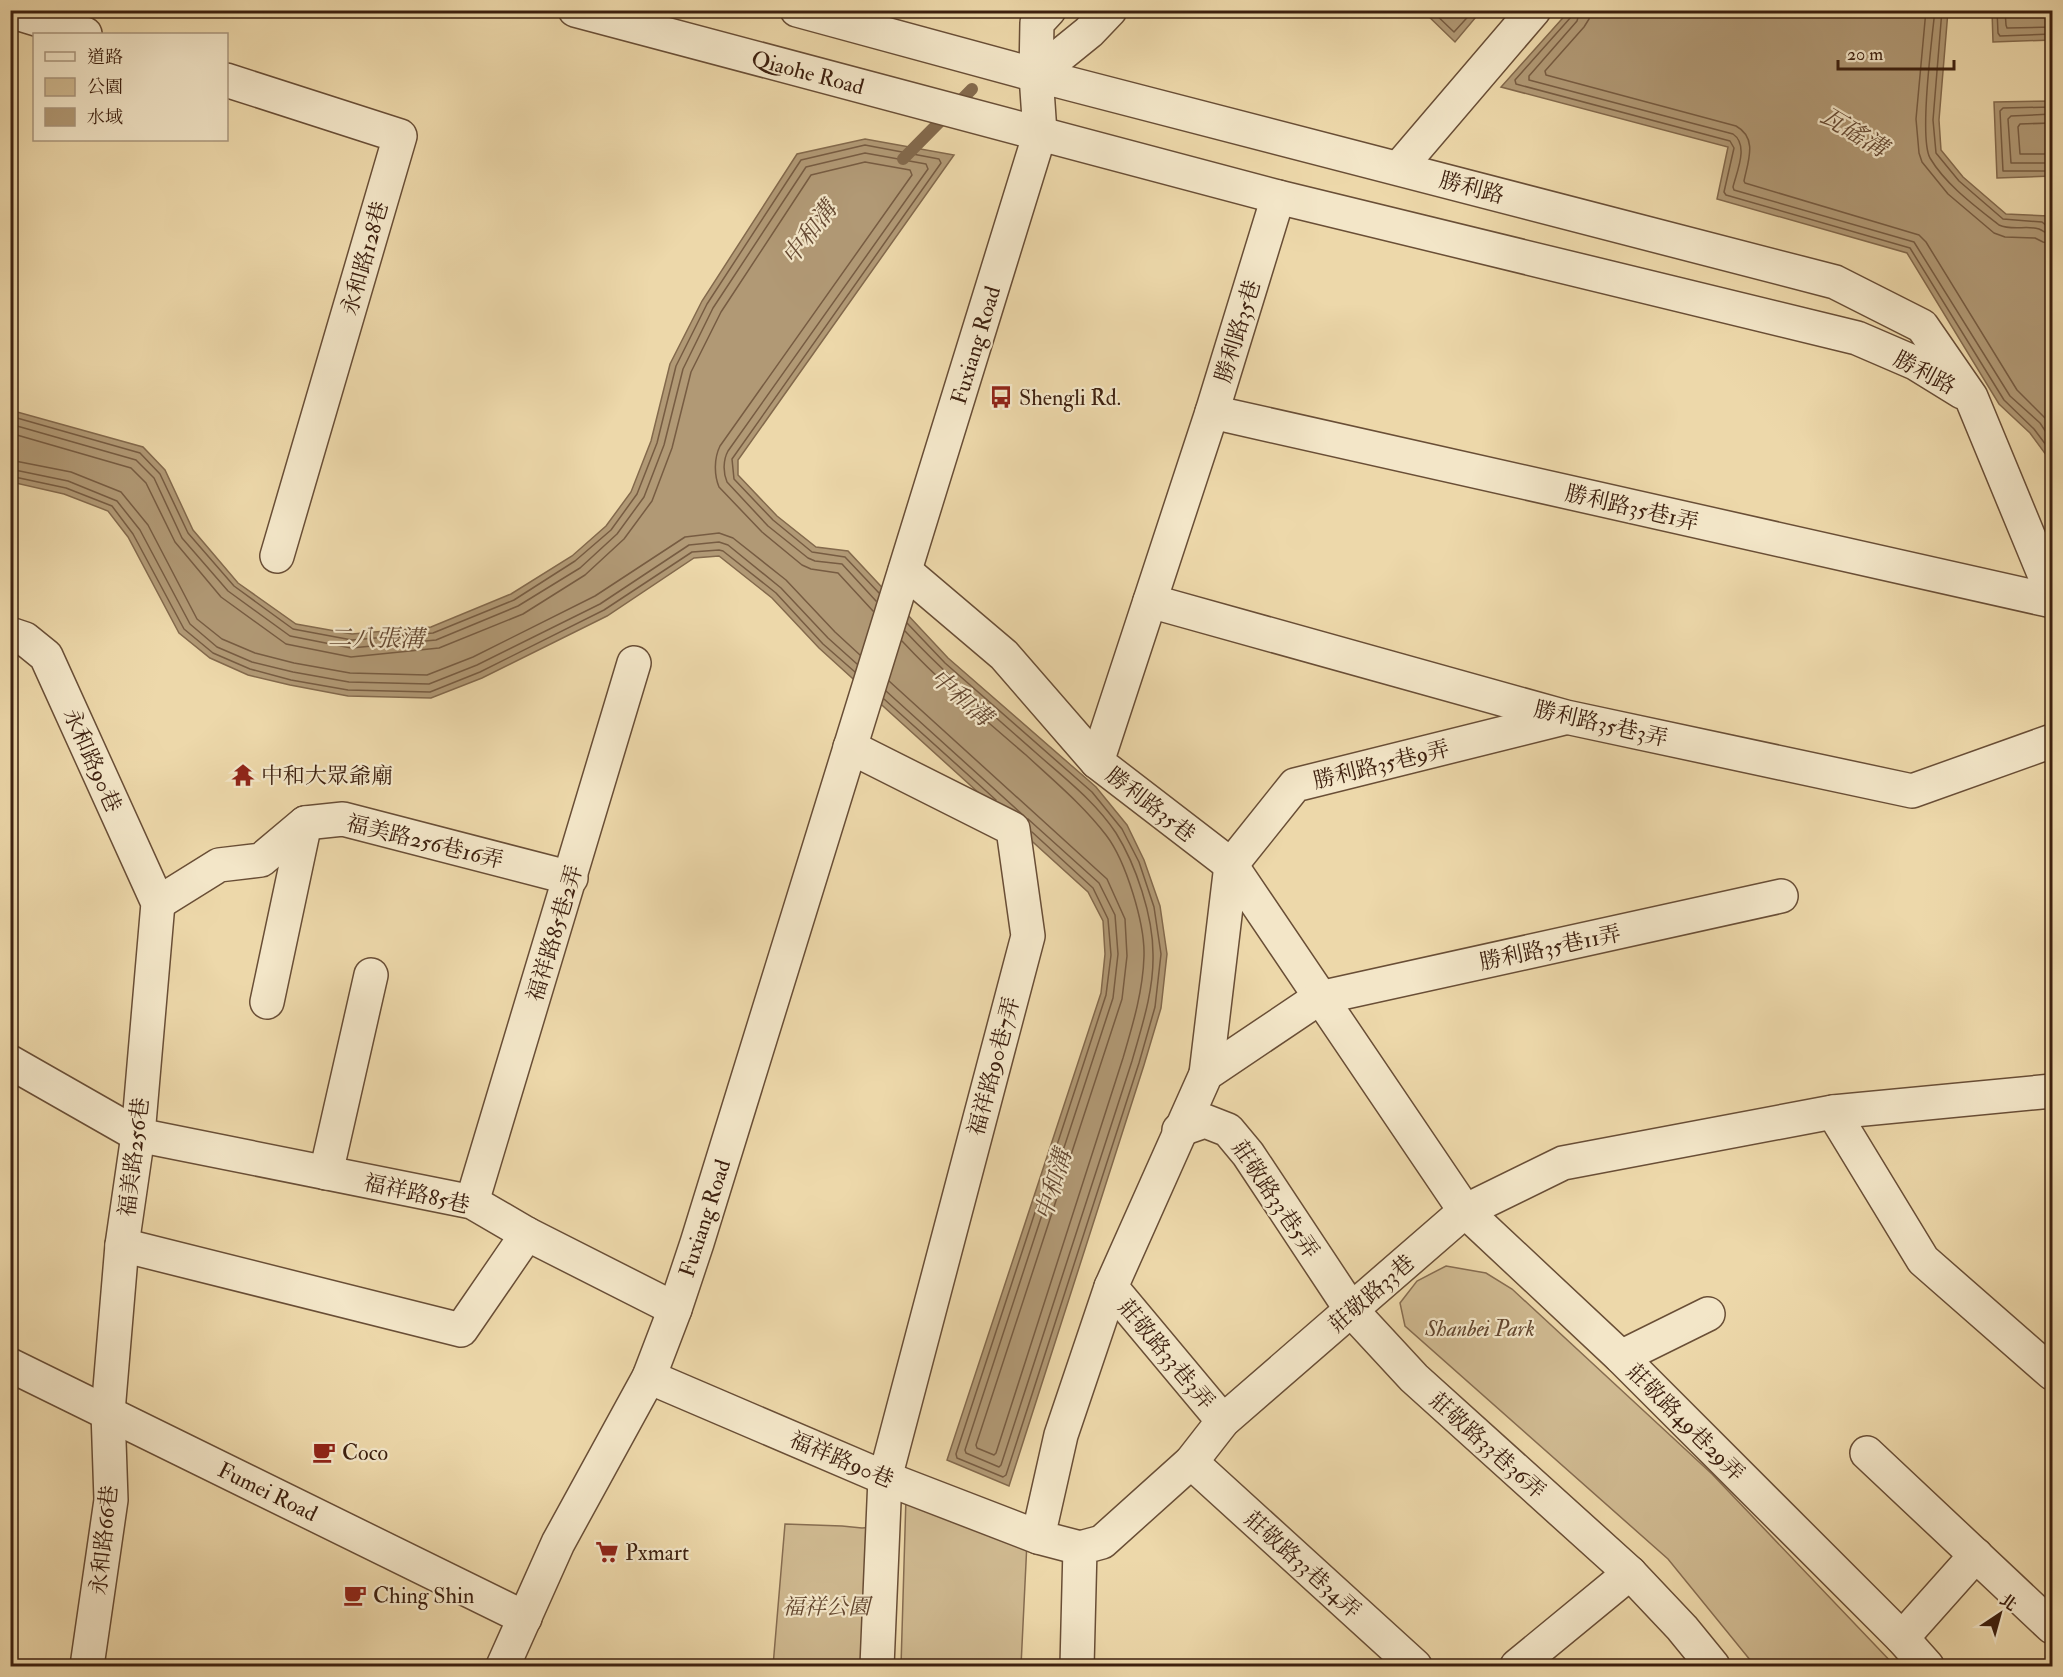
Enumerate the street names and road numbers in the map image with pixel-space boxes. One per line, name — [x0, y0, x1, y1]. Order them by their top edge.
street label: Qiaohe Road — [748, 45, 867, 101]
street label: 勝利路 — [1436, 166, 1507, 210]
street label: 永和路128巷 — [335, 198, 395, 319]
street label: 勝利路35巷 — [1209, 276, 1267, 386]
street label: Fuxiang Road — [945, 283, 1007, 408]
street label: 勝利路 — [1889, 345, 1960, 401]
street label: 勝利路35巷1弄 — [1562, 479, 1701, 537]
street label: 勝利路35巷3弄 — [1531, 695, 1670, 753]
street label: 永和路90巷 — [57, 704, 127, 817]
street label: 勝利路35巷9弄 — [1310, 735, 1452, 795]
street label: 勝利路35巷 — [1100, 761, 1201, 848]
street label: 福美路256巷16弄 — [343, 809, 506, 875]
street label: 福祥路85巷2弄 — [521, 862, 589, 1005]
street label: 勝利路35巷11弄 — [1477, 919, 1623, 977]
street label: 福祥路90巷7弄 — [962, 994, 1026, 1139]
street label: 福美路256巷 — [113, 1096, 155, 1218]
street label: 莊敬路33巷5弄 — [1225, 1135, 1325, 1264]
street label: Fuxiang Road — [673, 1156, 737, 1281]
street label: 福祥路85巷 — [361, 1168, 473, 1220]
street label: 莊敬路33巷 — [1323, 1249, 1420, 1339]
street label: 莊敬路33巷3弄 — [1112, 1294, 1220, 1415]
street label: 莊敬路49巷29弄 — [1620, 1358, 1750, 1488]
street label: 莊敬路33巷36弄 — [1424, 1386, 1551, 1505]
street label: 福祥路90巷 — [785, 1425, 898, 1494]
street label: Fumei Road — [213, 1456, 322, 1528]
street label: 永和路66巷 — [84, 1484, 124, 1596]
street label: 莊敬路33巷34弄 — [1238, 1505, 1366, 1624]

